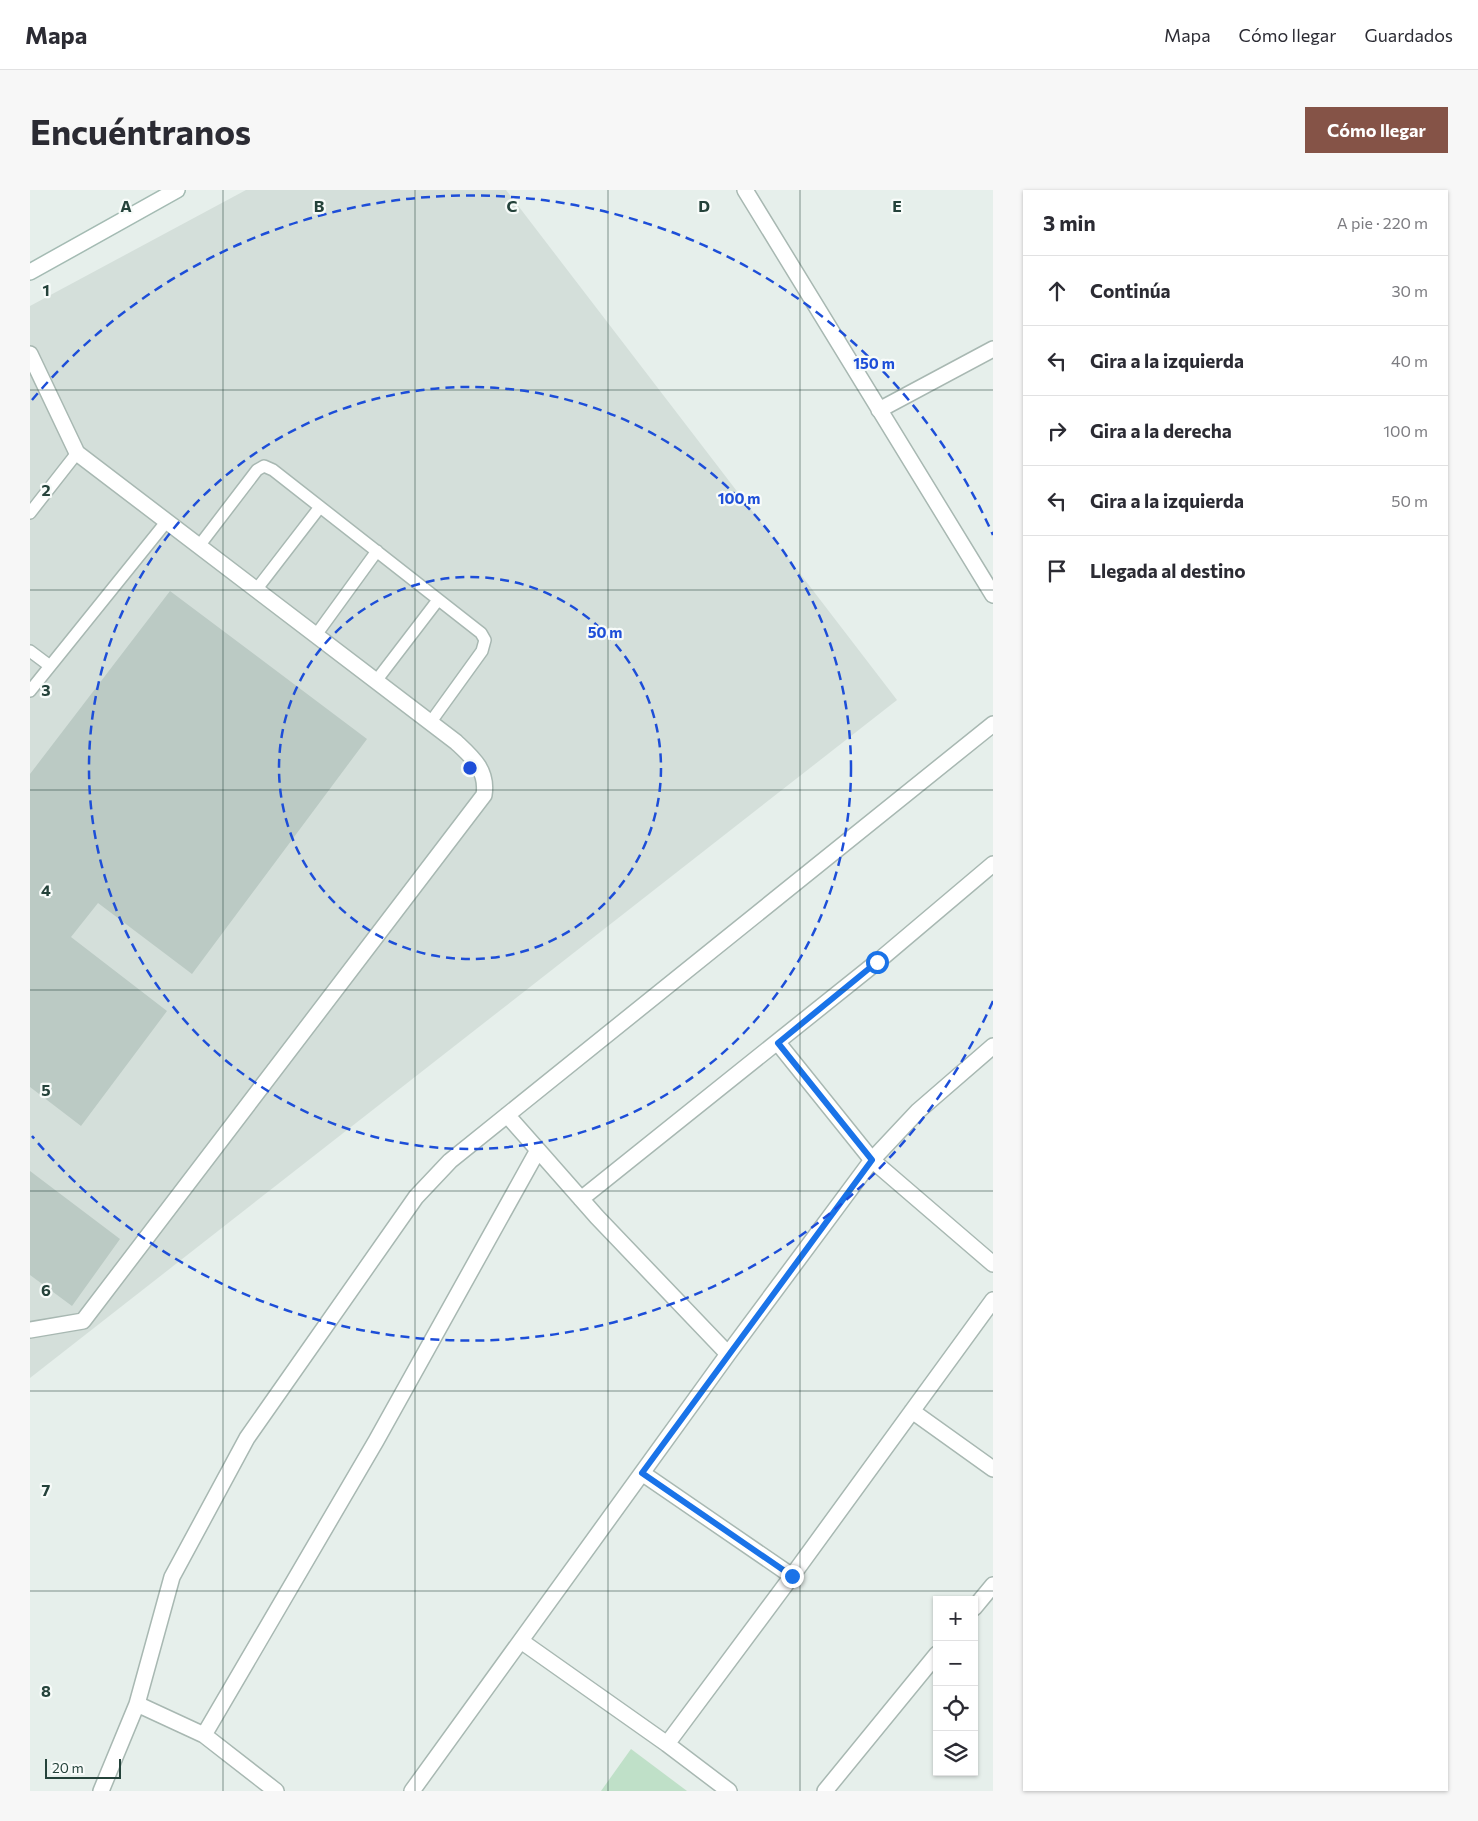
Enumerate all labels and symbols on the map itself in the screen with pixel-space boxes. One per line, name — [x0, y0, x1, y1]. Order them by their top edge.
text: A — [120, 196, 132, 215]
text: B — [314, 196, 325, 215]
text: C — [507, 196, 518, 215]
text: D — [698, 196, 710, 215]
text: E — [892, 196, 902, 215]
text: 1 — [42, 280, 50, 299]
text: 150 m — [853, 354, 895, 372]
text: 2 — [41, 480, 51, 499]
text: 100 m — [718, 489, 760, 507]
text: 50 m — [588, 623, 622, 641]
text: 3 — [41, 680, 51, 699]
centre of rings — [461, 759, 479, 777]
text: 4 — [41, 880, 51, 899]
route start — [866, 951, 889, 974]
text: 5 — [41, 1080, 51, 1099]
text: 6 — [41, 1280, 51, 1299]
text: 7 — [42, 1480, 51, 1499]
route end — [781, 1565, 804, 1588]
text: 8 — [41, 1681, 51, 1700]
scale bar — [45, 1756, 121, 1779]

